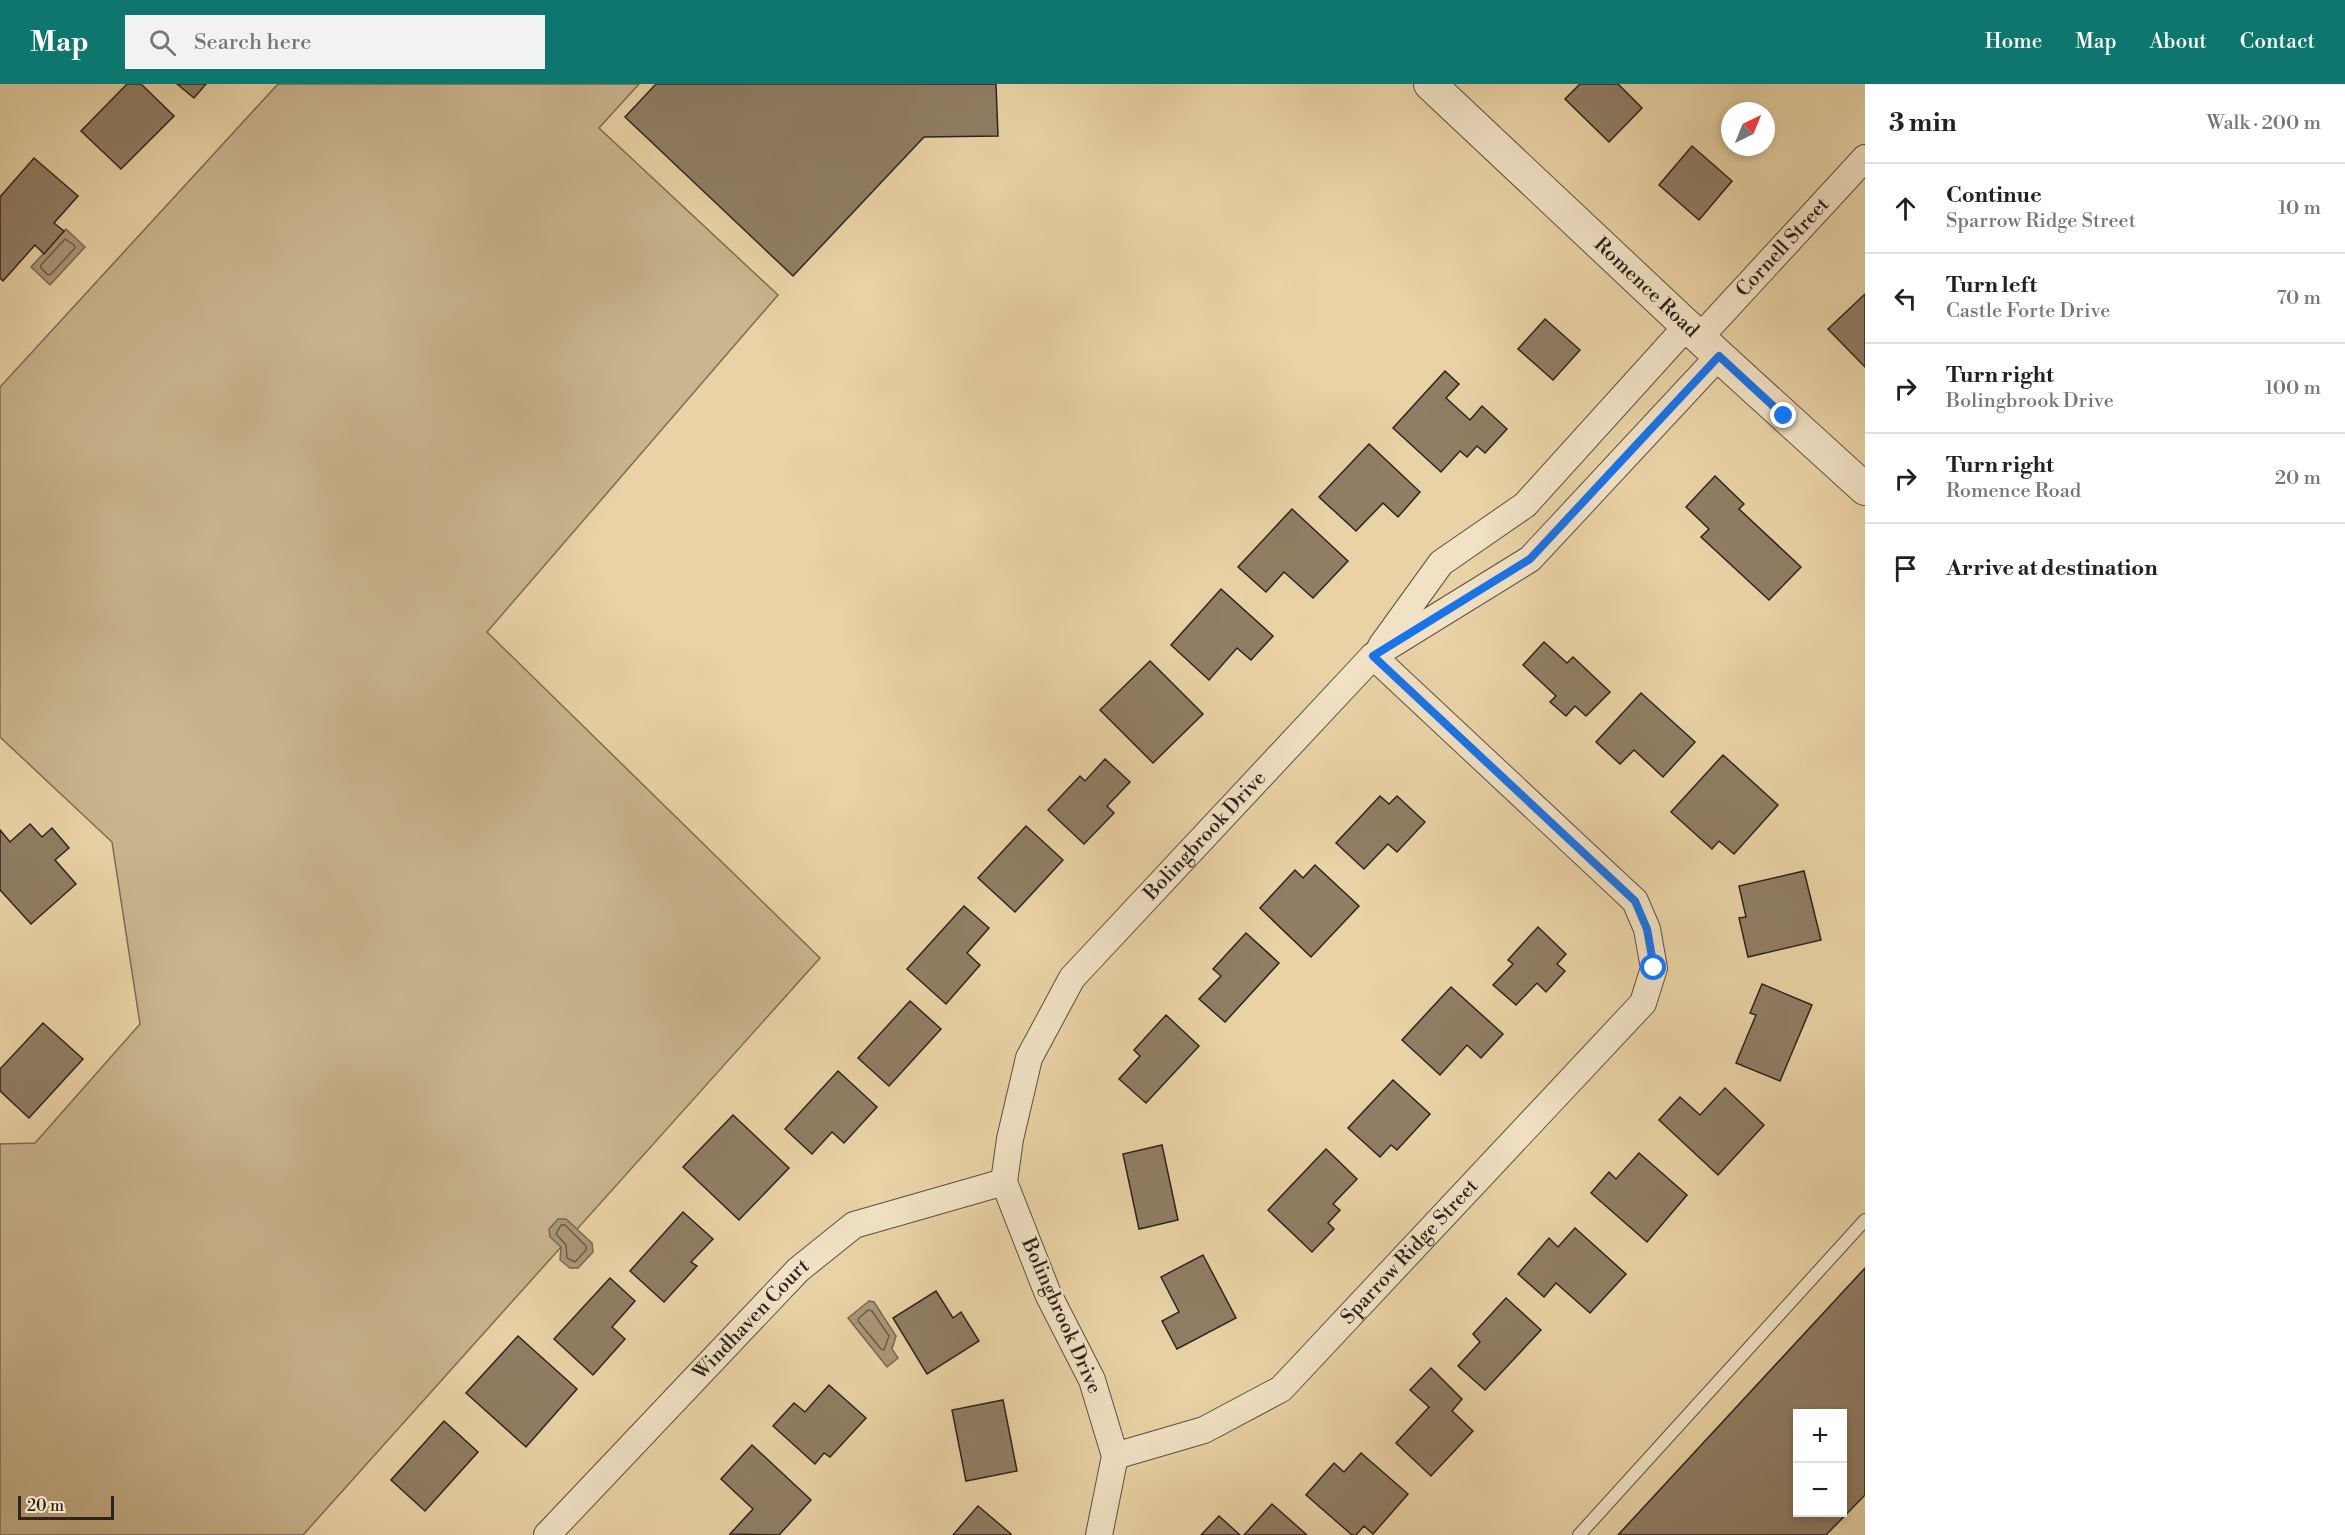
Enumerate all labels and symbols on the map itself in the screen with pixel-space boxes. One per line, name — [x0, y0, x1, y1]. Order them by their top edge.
north arrow — [1721, 102, 1775, 156]
street label: Cornell Street — [1731, 192, 1835, 302]
street label: Romence Road — [1588, 232, 1705, 343]
route end — [1770, 402, 1796, 428]
street label: Bolingbrook Drive — [1138, 766, 1271, 906]
route start — [1640, 954, 1666, 980]
street label: Sparrow Ridge Street — [1336, 1174, 1484, 1330]
street label: Bolingbrook Drive — [1015, 1233, 1107, 1398]
street label: Windhaven Court — [687, 1253, 814, 1386]
scale bar — [18, 1493, 114, 1520]

